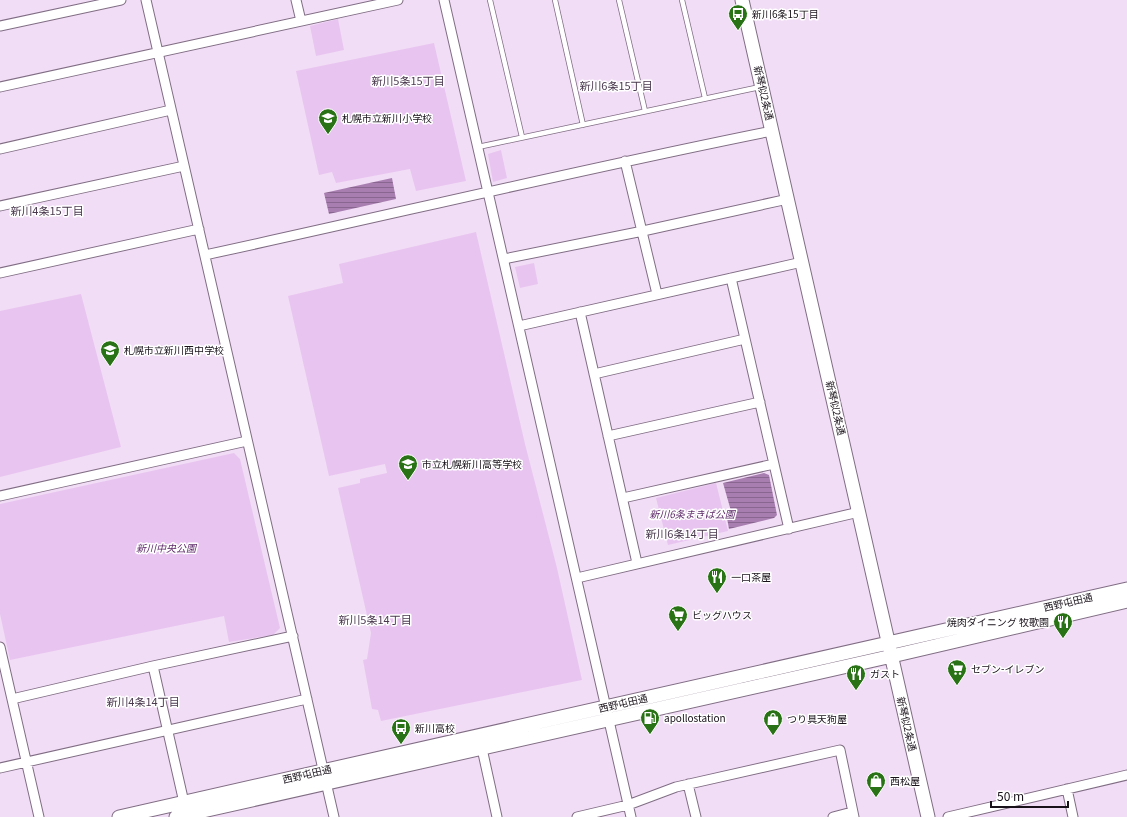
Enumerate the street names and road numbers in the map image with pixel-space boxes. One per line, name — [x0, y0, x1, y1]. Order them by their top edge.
street label: 新琴似2条通 — [751, 64, 778, 122]
street label: 新琴似2条通 — [823, 379, 850, 437]
street label: 西野屯田通 — [1042, 589, 1094, 614]
street label: 西野屯田通 — [597, 690, 649, 715]
street label: 新琴似2条通 — [894, 695, 921, 753]
street label: 西野屯田通 — [281, 761, 333, 786]

